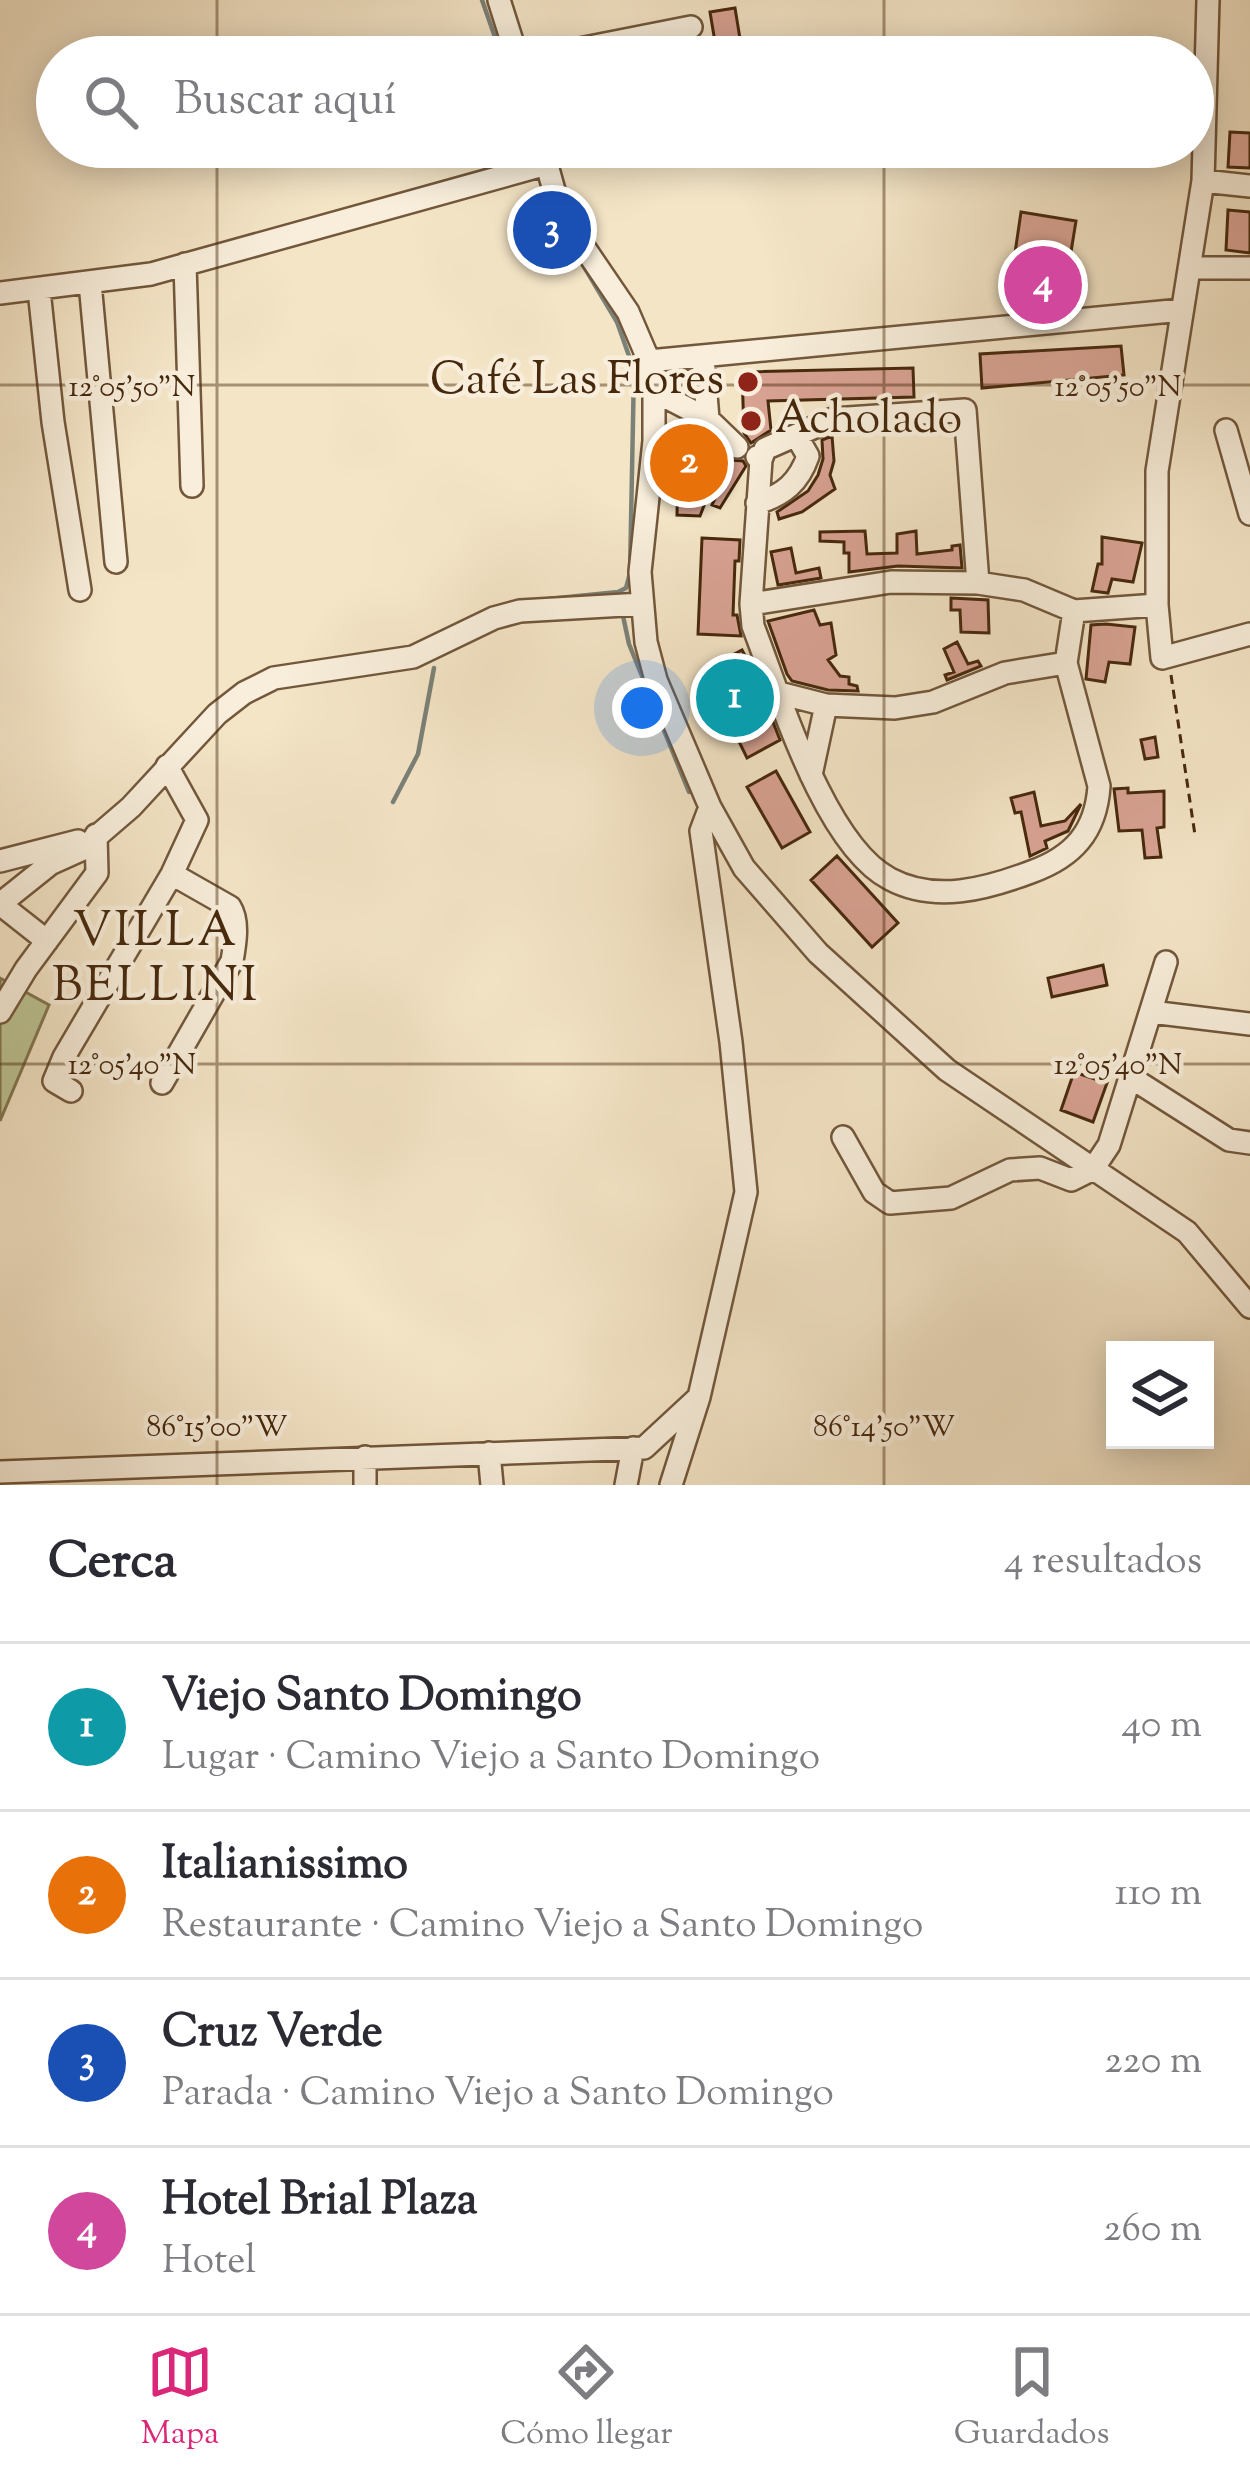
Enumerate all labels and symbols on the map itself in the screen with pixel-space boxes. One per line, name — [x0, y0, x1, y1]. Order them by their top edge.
pin: 3 — [513, 185, 591, 275]
pin: 4 — [1004, 240, 1082, 330]
place label: Café Las Flores — [430, 350, 724, 415]
text: 12°05'50"N — [69, 367, 195, 410]
text: 12°05'50"N — [1055, 367, 1181, 410]
marker: Café Las Flores — [735, 369, 761, 395]
place label: Acholado — [775, 389, 962, 454]
marker: Acholado — [738, 408, 764, 434]
pin: 2 — [650, 418, 728, 508]
pin: 1 — [696, 653, 774, 743]
your location — [612, 678, 672, 738]
district label: VILLA BELLINI — [52, 899, 260, 1023]
text: 12°05'40"N — [68, 1045, 196, 1088]
text: 12°05'40"N — [1054, 1045, 1182, 1088]
text: 86°15'00"W — [146, 1407, 288, 1450]
text: 86°14'50"W — [813, 1407, 955, 1450]

